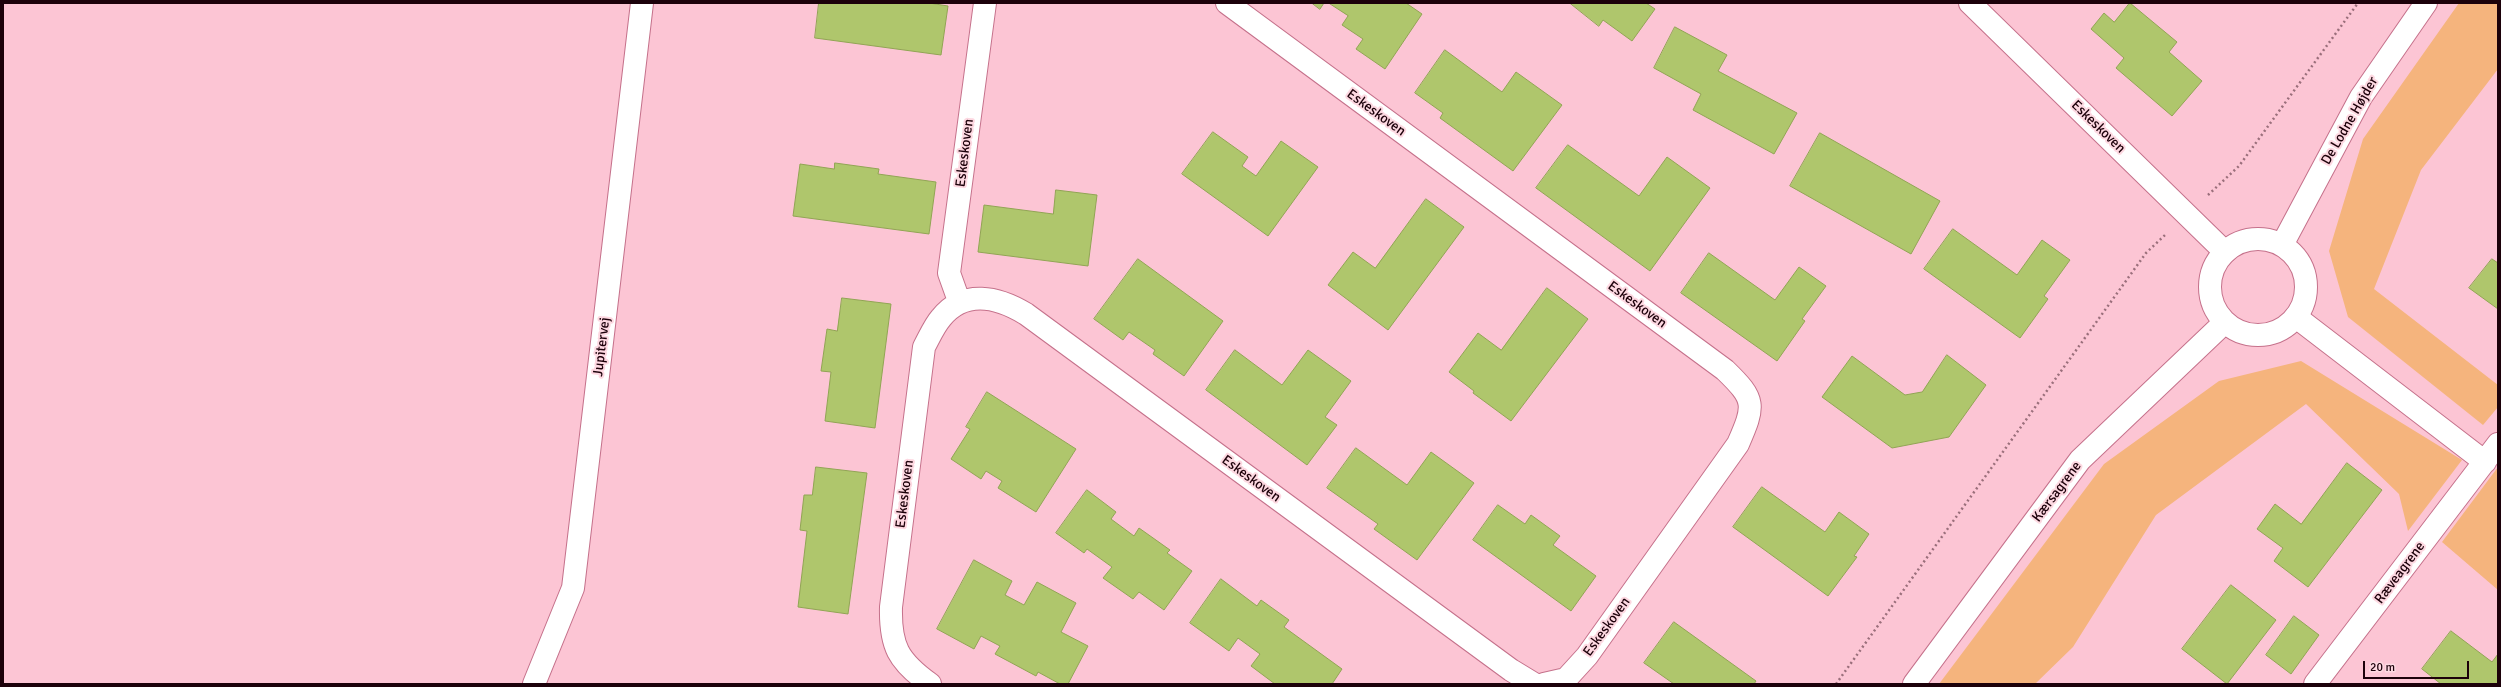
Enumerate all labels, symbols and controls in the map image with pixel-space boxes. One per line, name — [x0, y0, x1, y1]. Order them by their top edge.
street label: De Lodne Højder — [2318, 74, 2382, 168]
street label: Eskeskoven — [1343, 86, 1409, 140]
street label: Eskeskoven — [2067, 97, 2129, 157]
street label: Eskeskoven — [952, 118, 978, 188]
street label: Eskeskoven — [1604, 278, 1670, 332]
street label: Jupitervej — [590, 316, 614, 378]
street label: Eskeskoven — [1218, 452, 1284, 506]
street label: Kærsagrene — [2029, 458, 2085, 526]
street label: Eskeskoven — [892, 459, 918, 529]
street label: Ræveagrene — [2371, 539, 2429, 607]
street label: Eskeskoven — [1580, 594, 1634, 660]
scale bar — [2365, 653, 2471, 679]
text: 20 m — [2370, 660, 2395, 675]

